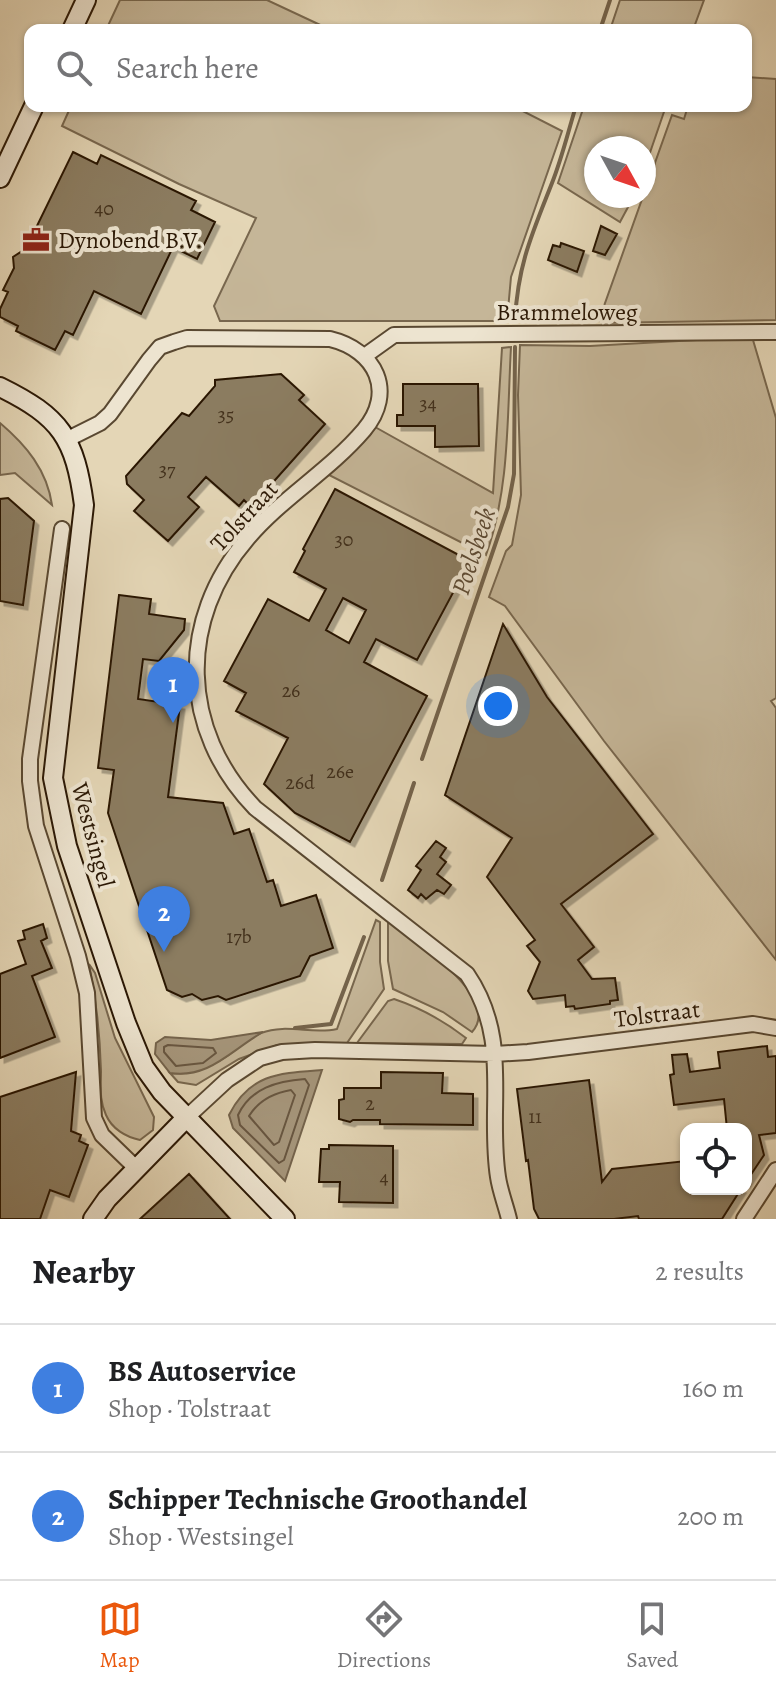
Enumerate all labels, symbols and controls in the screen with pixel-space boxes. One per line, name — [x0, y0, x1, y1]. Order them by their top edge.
search box — [24, 24, 752, 112]
icon: search — [52, 46, 96, 90]
text: Search here — [116, 48, 259, 88]
north arrow — [584, 136, 656, 208]
house number: 40 — [94, 195, 114, 222]
place label: Dynobend B.V. — [58, 224, 203, 256]
office icon: Dynobend B.V. — [21, 225, 51, 255]
street label: Brammeloweg — [496, 296, 638, 328]
house number: 34 — [419, 390, 437, 417]
house number: 35 — [218, 401, 234, 428]
house number: 37 — [159, 456, 176, 483]
street label: Tolstraat — [203, 473, 285, 558]
water label: Poelsbeek — [443, 503, 504, 599]
house number: 30 — [335, 526, 353, 553]
pin: 1 — [147, 657, 199, 723]
house number: 26 — [282, 677, 300, 704]
your location — [478, 686, 518, 726]
house number: 26e — [326, 758, 354, 785]
house number: 26d — [285, 769, 315, 796]
street label: Westsingel — [63, 778, 122, 891]
pin: 2 — [138, 886, 190, 952]
house number: 17b — [226, 923, 252, 950]
street label: Tolstraat — [612, 993, 702, 1035]
house number: 2 — [365, 1090, 375, 1117]
house number: 11 — [528, 1103, 542, 1130]
map controls — [680, 1123, 752, 1195]
button: locate — [680, 1123, 752, 1195]
house number: 4 — [379, 1164, 389, 1191]
text: Nearby — [32, 1248, 135, 1295]
text: 2 results — [655, 1254, 744, 1289]
text: BS Autoservice — [108, 1351, 296, 1391]
text: 1 — [53, 1371, 63, 1406]
text: 160 m — [682, 1371, 744, 1406]
text: Shop · Tolstraat — [108, 1391, 271, 1426]
text: Schipper Technische Groothandel — [108, 1479, 527, 1519]
text: 2 — [52, 1499, 64, 1534]
text: 200 m — [677, 1499, 744, 1534]
text: Shop · Westsingel — [108, 1519, 294, 1554]
tab: Map — [98, 1597, 142, 1675]
tab: Directions — [337, 1597, 431, 1675]
tab: Saved — [626, 1597, 678, 1675]

